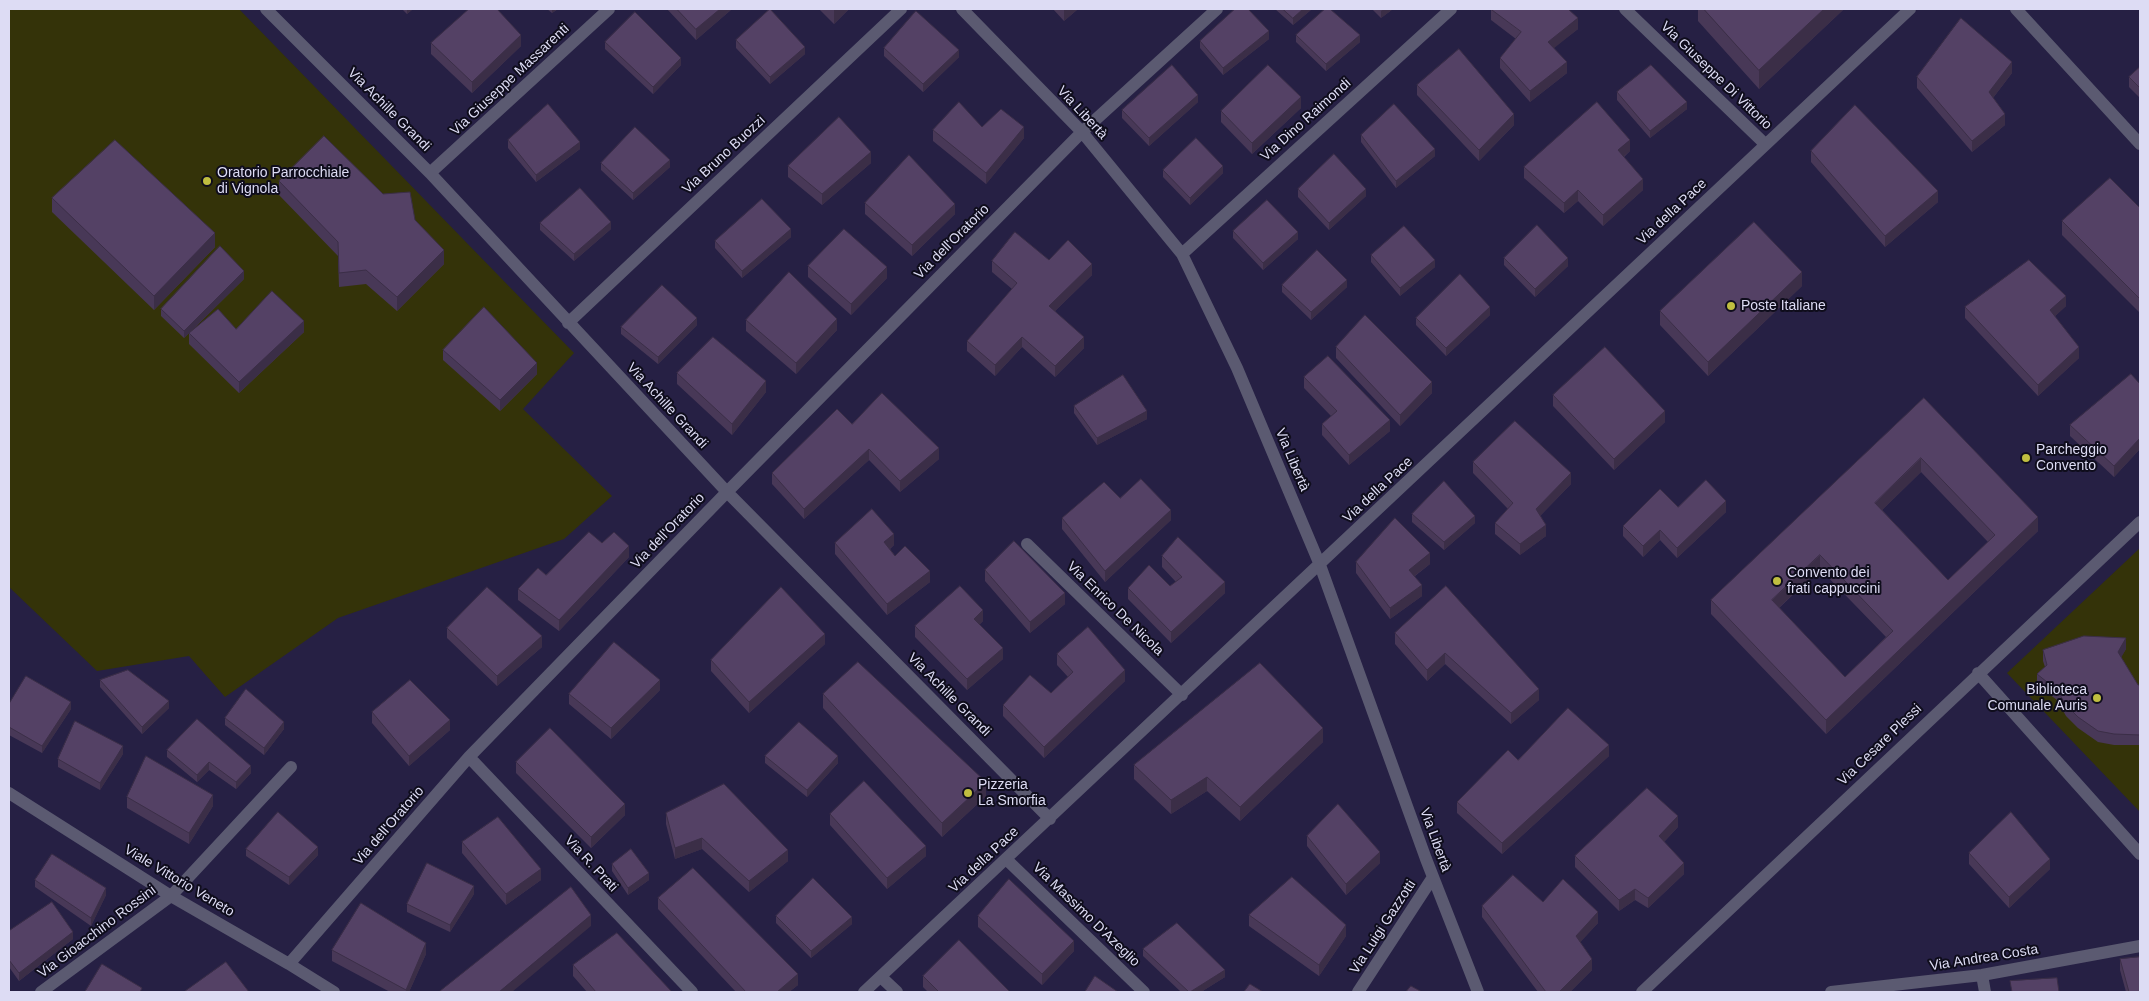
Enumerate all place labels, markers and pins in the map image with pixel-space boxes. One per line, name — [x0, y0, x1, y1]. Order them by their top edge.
place label: Oratorio Parrocchiale di Vignola — [217, 165, 349, 198]
marker: Oratorio Parrocchiale di Vignola — [201, 175, 213, 187]
place label: Poste Italiane — [1741, 298, 1826, 314]
marker: Poste Italiane — [1725, 300, 1737, 312]
place label: Parcheggio Convento — [2036, 442, 2107, 474]
marker: Parcheggio Convento — [2020, 452, 2032, 464]
place label: Convento dei frati cappuccini — [1787, 565, 1880, 598]
marker: Convento dei frati cappuccini — [1771, 575, 1783, 587]
place label: Biblioteca Comunale Auris — [1987, 682, 2087, 714]
marker: Biblioteca Comunale Auris — [2091, 692, 2103, 704]
place label: Pizzeria La Smorfia — [978, 777, 1046, 810]
marker: Pizzeria La Smorfia — [962, 787, 974, 799]

